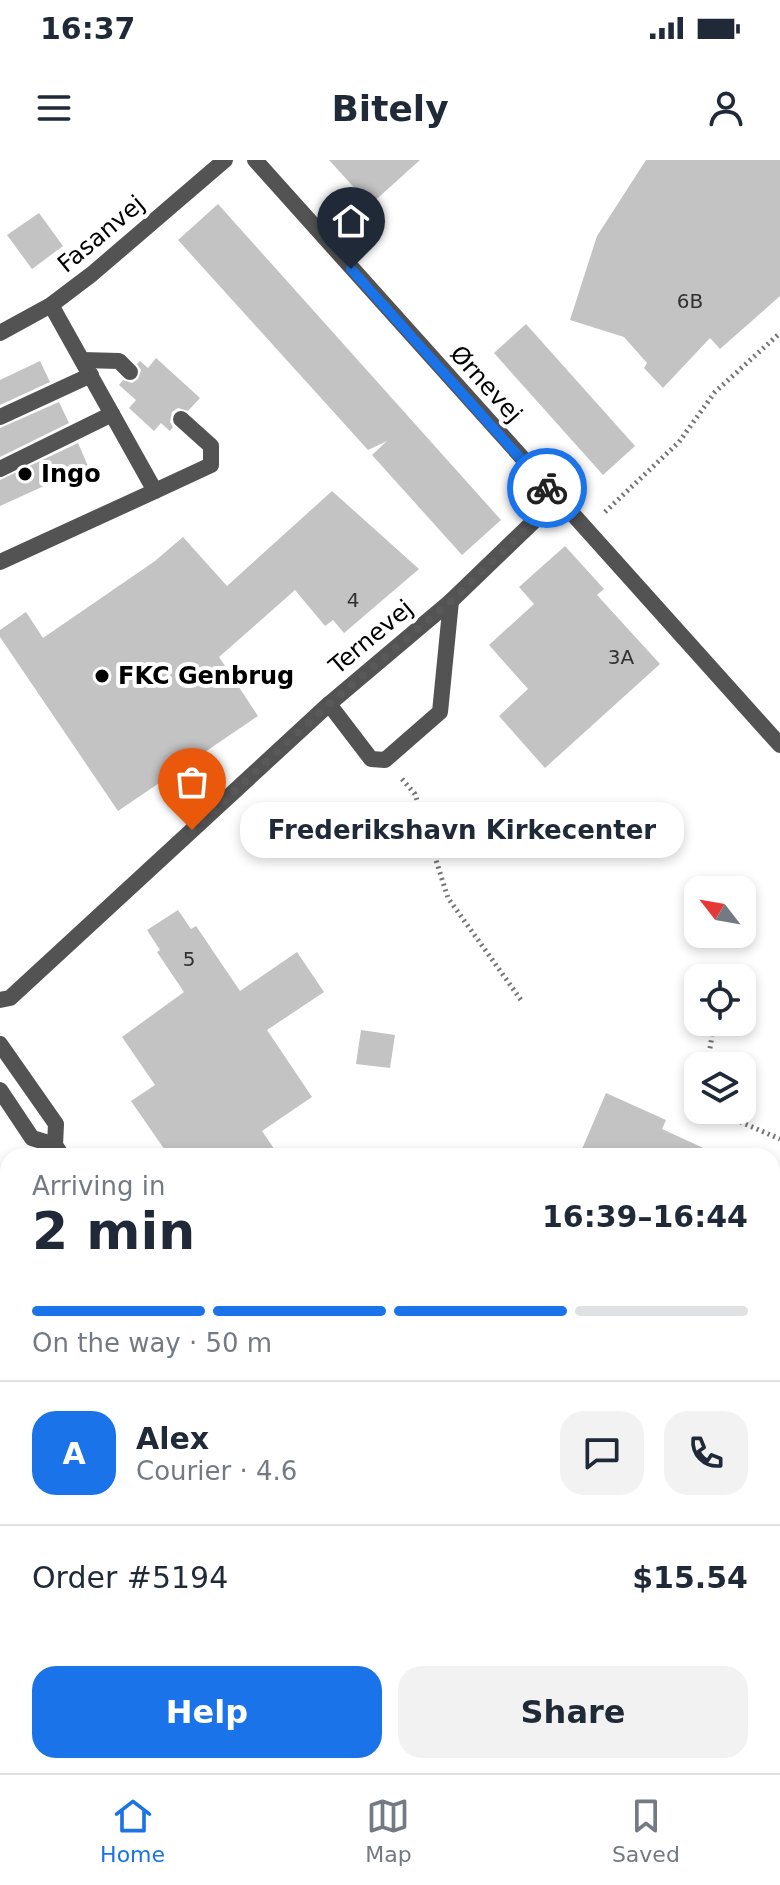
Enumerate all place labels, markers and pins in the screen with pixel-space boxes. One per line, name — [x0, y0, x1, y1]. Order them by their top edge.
pin — [317, 187, 385, 269]
place label: Ingo — [41, 460, 101, 488]
marker: Ingo — [16, 465, 34, 483]
place label: FKC Genbrug — [118, 662, 294, 690]
marker: FKC Genbrug — [93, 667, 111, 685]
pin — [158, 748, 226, 830]
callout: Frederikshavn Kirkecenter — [240, 802, 684, 858]

